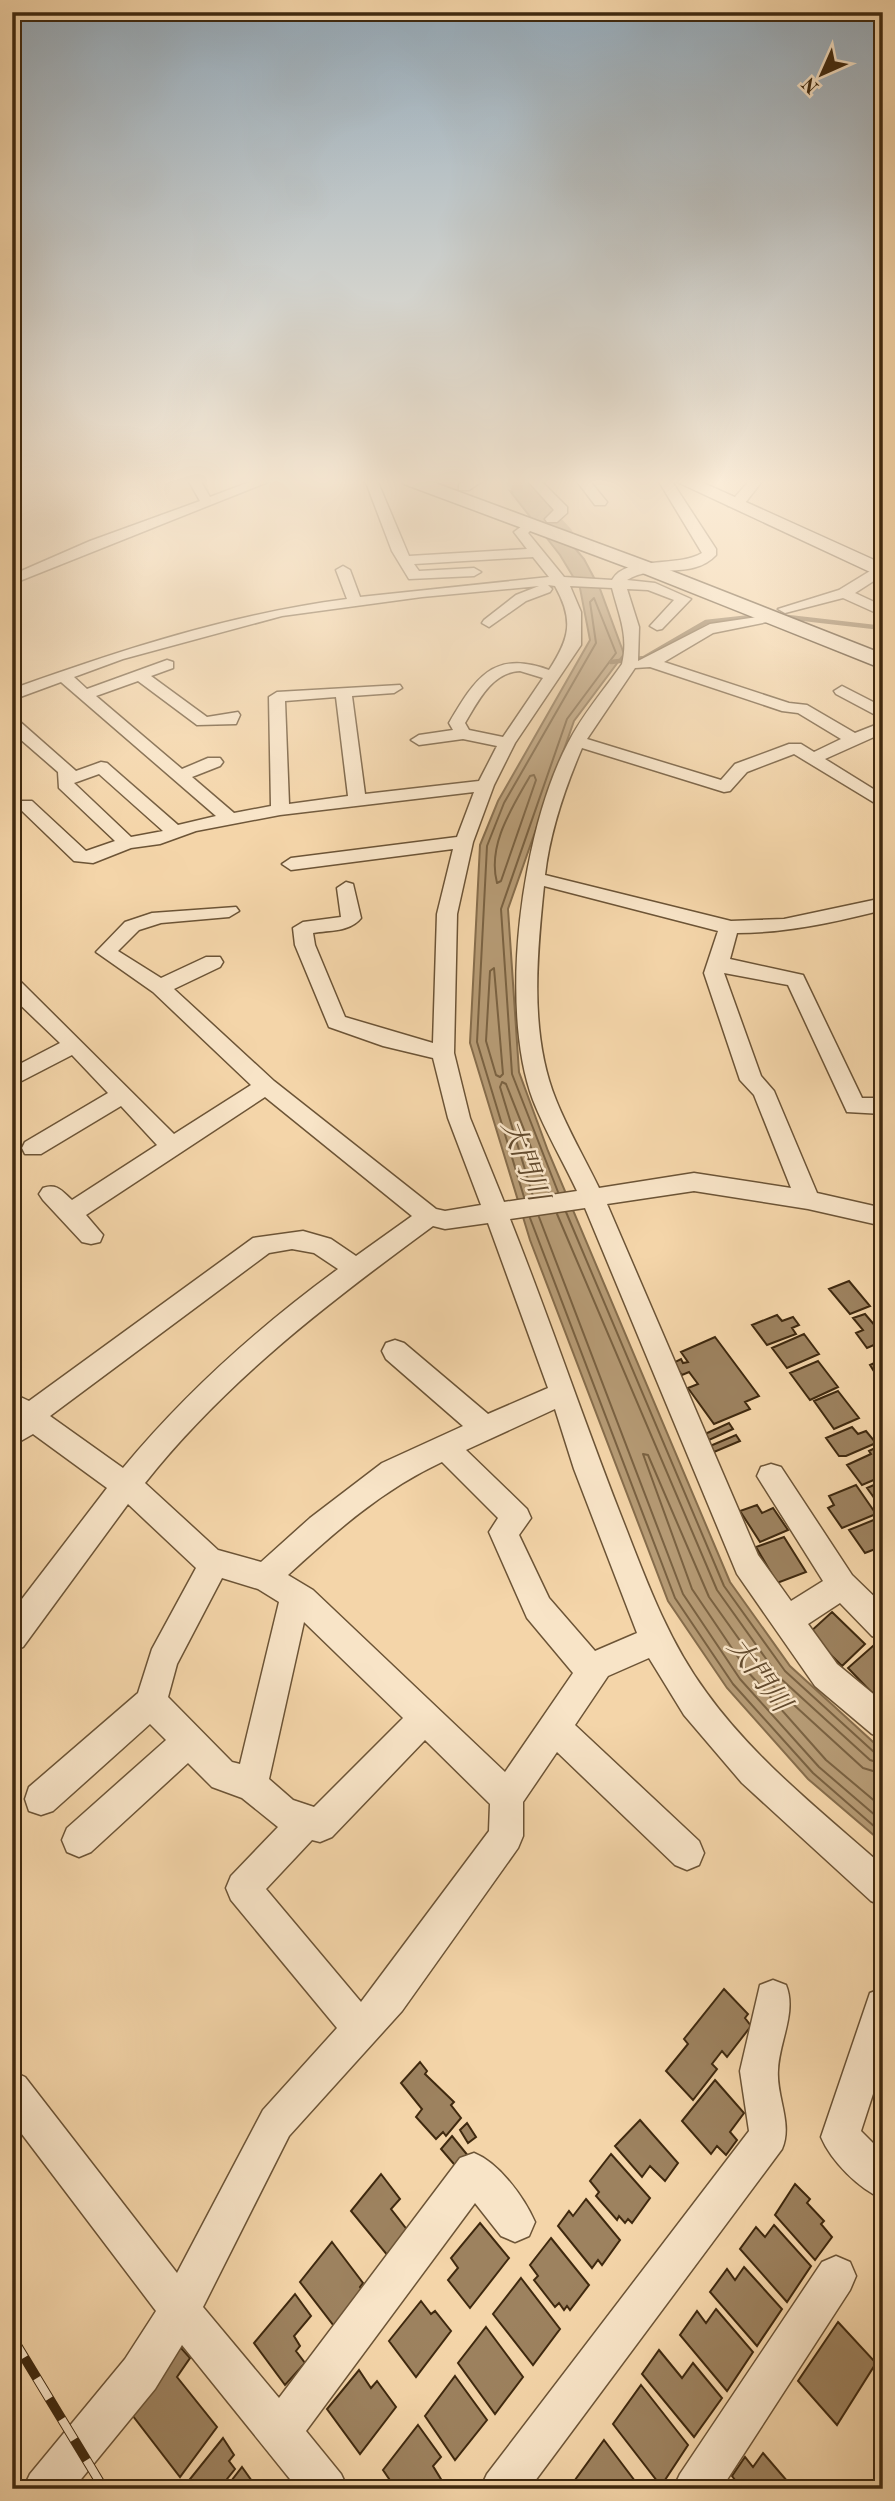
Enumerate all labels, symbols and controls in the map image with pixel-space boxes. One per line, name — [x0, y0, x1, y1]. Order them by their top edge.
north arrow — [786, 38, 856, 108]
text: N — [800, 72, 824, 96]
water label: 大門川 — [495, 1116, 555, 1208]
water label: 大門川 — [721, 1632, 798, 1720]

